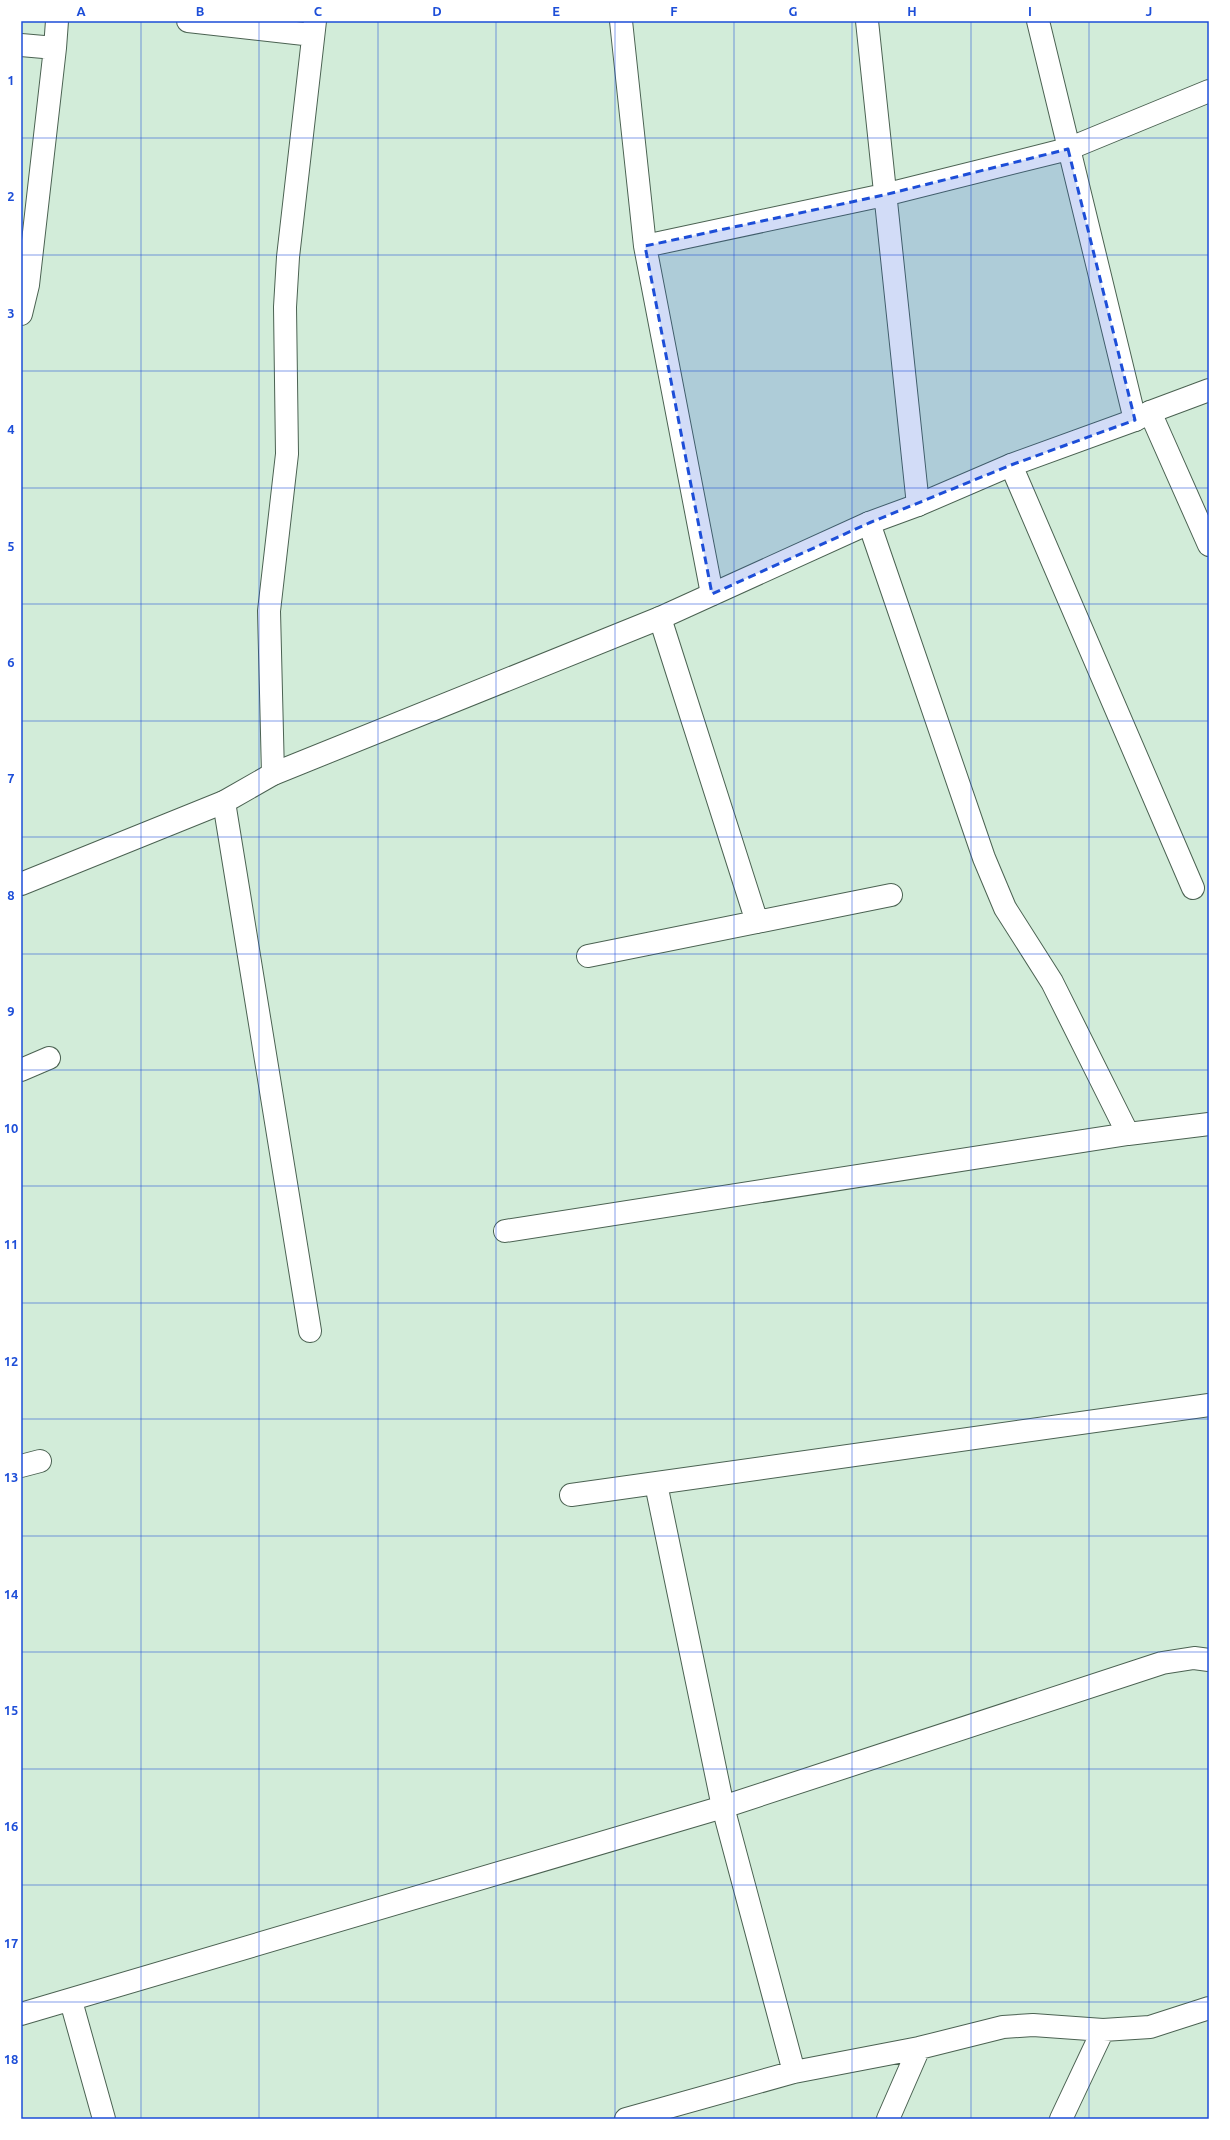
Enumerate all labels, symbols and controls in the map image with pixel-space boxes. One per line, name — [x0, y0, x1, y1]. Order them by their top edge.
text: A — [76, 4, 86, 18]
text: B — [196, 4, 205, 18]
text: C — [314, 4, 323, 18]
text: D — [432, 4, 442, 18]
text: E — [552, 4, 560, 18]
text: F — [670, 4, 678, 18]
text: G — [789, 4, 798, 18]
text: H — [907, 4, 917, 18]
text: I — [1028, 4, 1032, 18]
text: J — [1146, 4, 1152, 18]
text: 1 — [7, 73, 15, 87]
text: 2 — [7, 189, 15, 203]
text: 3 — [7, 306, 15, 320]
text: 4 — [7, 422, 15, 436]
text: 5 — [7, 539, 15, 553]
text: 6 — [7, 655, 15, 669]
text: 7 — [7, 771, 15, 785]
text: 8 — [7, 888, 15, 902]
text: 9 — [7, 1004, 15, 1018]
text: 10 — [4, 1121, 18, 1135]
text: 11 — [4, 1237, 18, 1251]
text: 12 — [4, 1354, 18, 1368]
text: 13 — [4, 1470, 18, 1484]
text: 14 — [4, 1587, 18, 1601]
text: 15 — [4, 1703, 18, 1717]
text: 16 — [4, 1819, 18, 1833]
text: 17 — [4, 1936, 18, 1950]
text: 18 — [4, 2052, 18, 2066]

